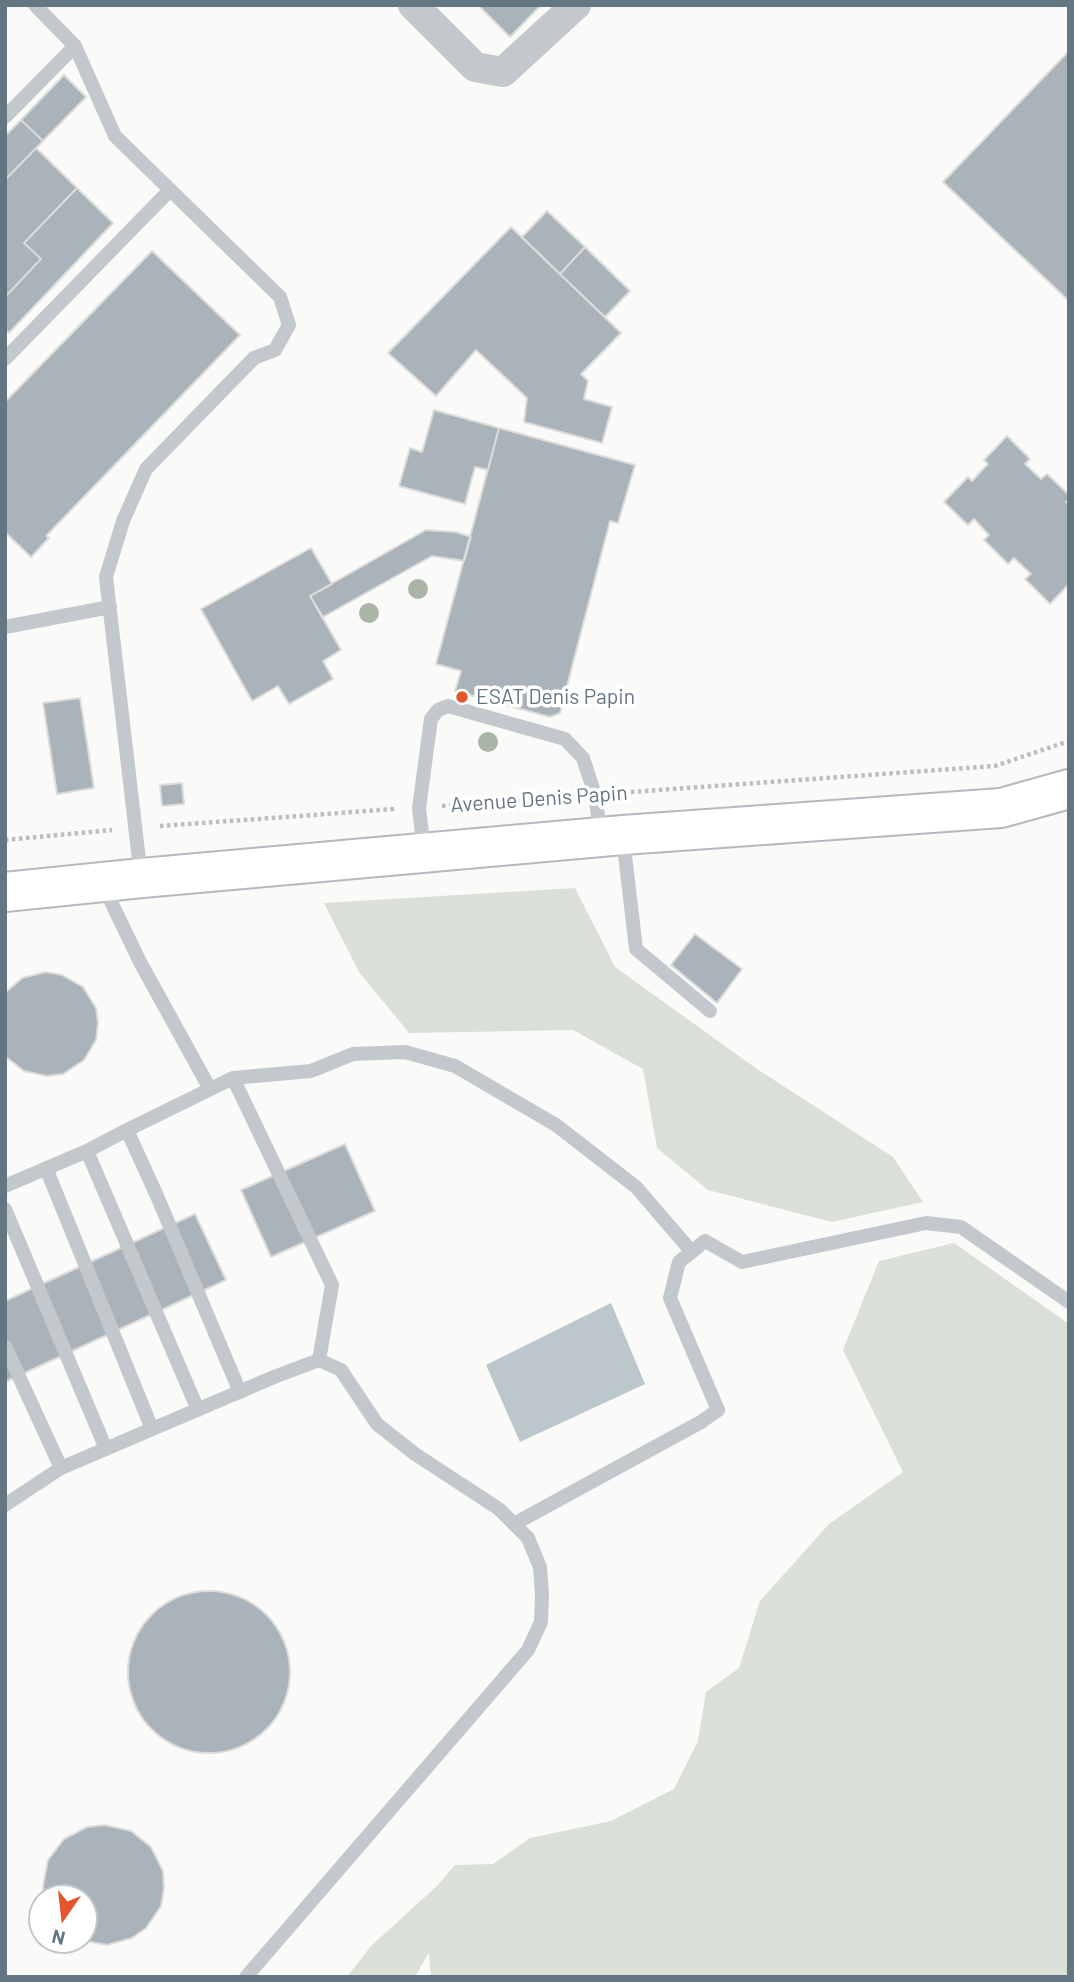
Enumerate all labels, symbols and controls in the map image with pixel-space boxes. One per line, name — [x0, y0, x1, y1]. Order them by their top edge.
place label: ESAT Denis Papin — [476, 684, 635, 710]
marker: ESAT Denis Papin — [454, 689, 470, 705]
street label: Avenue Denis Papin — [450, 780, 628, 818]
north arrow — [28, 1884, 98, 1954]
text: N — [49, 1925, 67, 1951]

